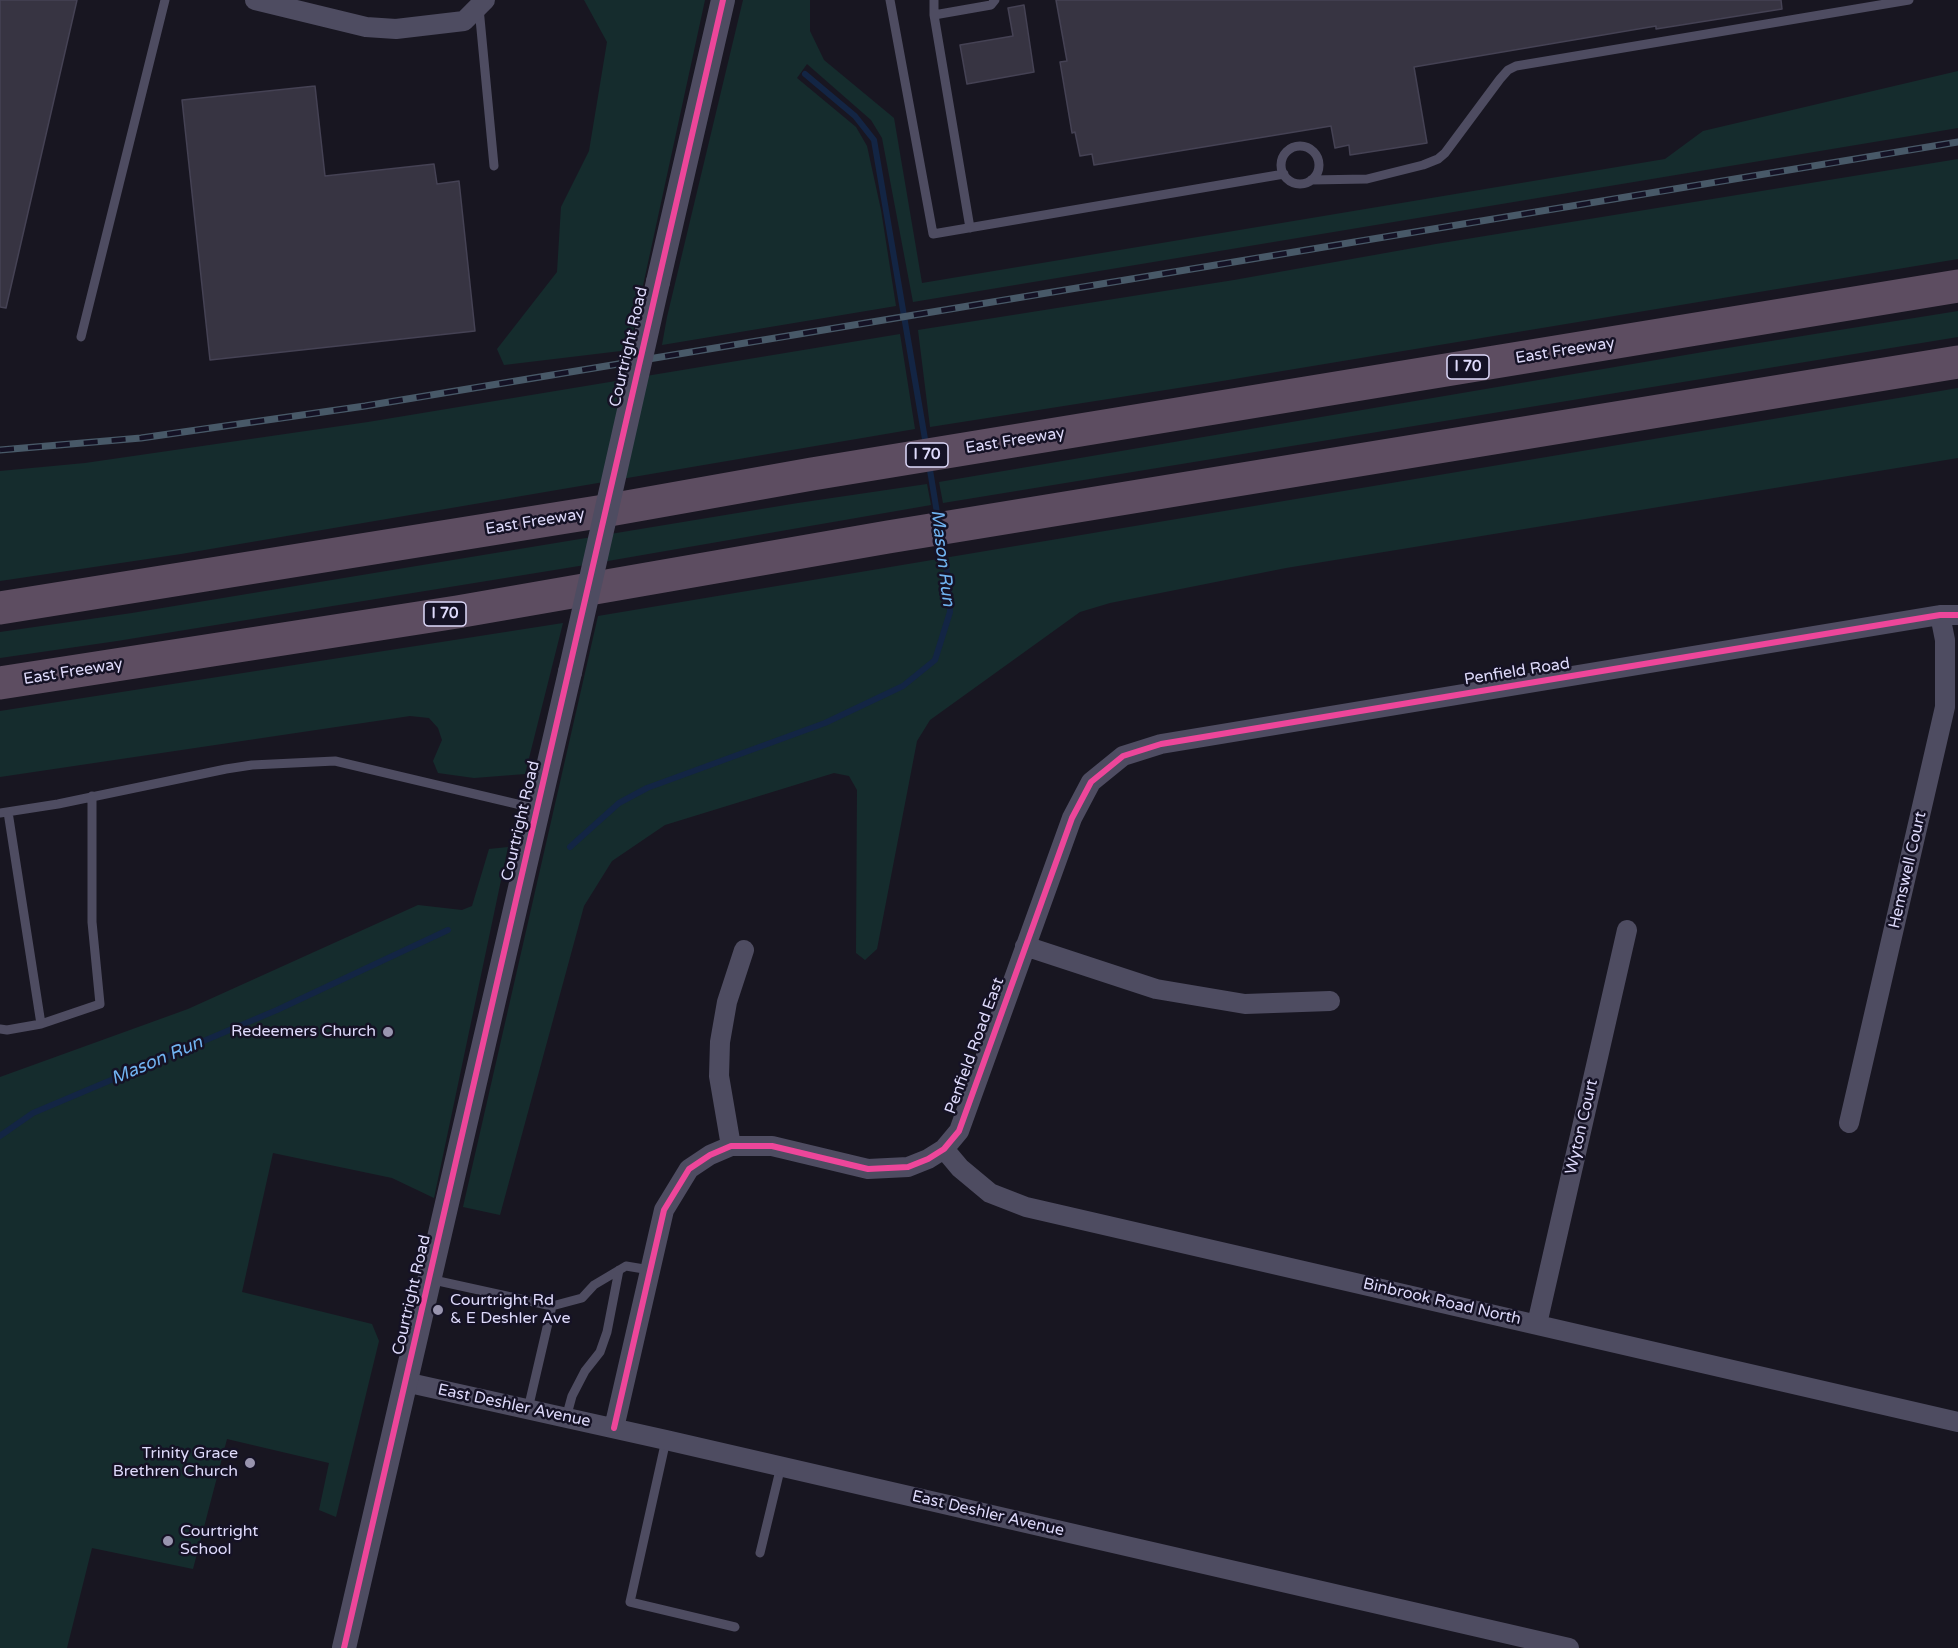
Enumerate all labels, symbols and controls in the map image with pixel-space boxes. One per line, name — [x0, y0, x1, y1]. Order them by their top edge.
street label: Courtright Road — [606, 285, 652, 409]
street label: East Freeway — [1514, 334, 1616, 368]
road number: I 70 — [1447, 355, 1489, 379]
street label: East Freeway — [964, 424, 1066, 458]
road number: I 70 — [906, 443, 948, 467]
street label: East Freeway — [484, 505, 586, 539]
water label: Mason Run — [925, 508, 959, 608]
road number: I 70 — [424, 602, 466, 626]
street label: Penfield Road — [1463, 654, 1571, 690]
street label: East Freeway — [22, 655, 124, 689]
street label: Courtright Road — [498, 759, 544, 883]
street label: Hemswell Court — [1885, 810, 1931, 930]
street label: Penfield Road East — [941, 975, 1009, 1117]
place label: Redeemers Church — [231, 1022, 376, 1042]
marker: Redeemers Church — [381, 1025, 395, 1039]
water label: Mason Run — [108, 1032, 206, 1090]
street label: Wyton Court — [1562, 1078, 1602, 1176]
street label: Courtright Road — [389, 1233, 435, 1357]
street label: Binbrook Road North — [1361, 1274, 1523, 1330]
place label: Courtright Rd & E Deshler Ave — [450, 1291, 571, 1329]
marker: Courtright Rd & E Deshler Ave — [431, 1303, 445, 1317]
street label: East Deshler Avenue — [436, 1380, 592, 1432]
place label: Trinity Grace Brethren Church — [113, 1444, 238, 1482]
marker: Trinity Grace Brethren Church — [243, 1456, 257, 1470]
street label: East Deshler Avenue — [910, 1487, 1066, 1541]
place label: Courtright School — [180, 1522, 258, 1560]
marker: Courtright School — [161, 1534, 175, 1548]

